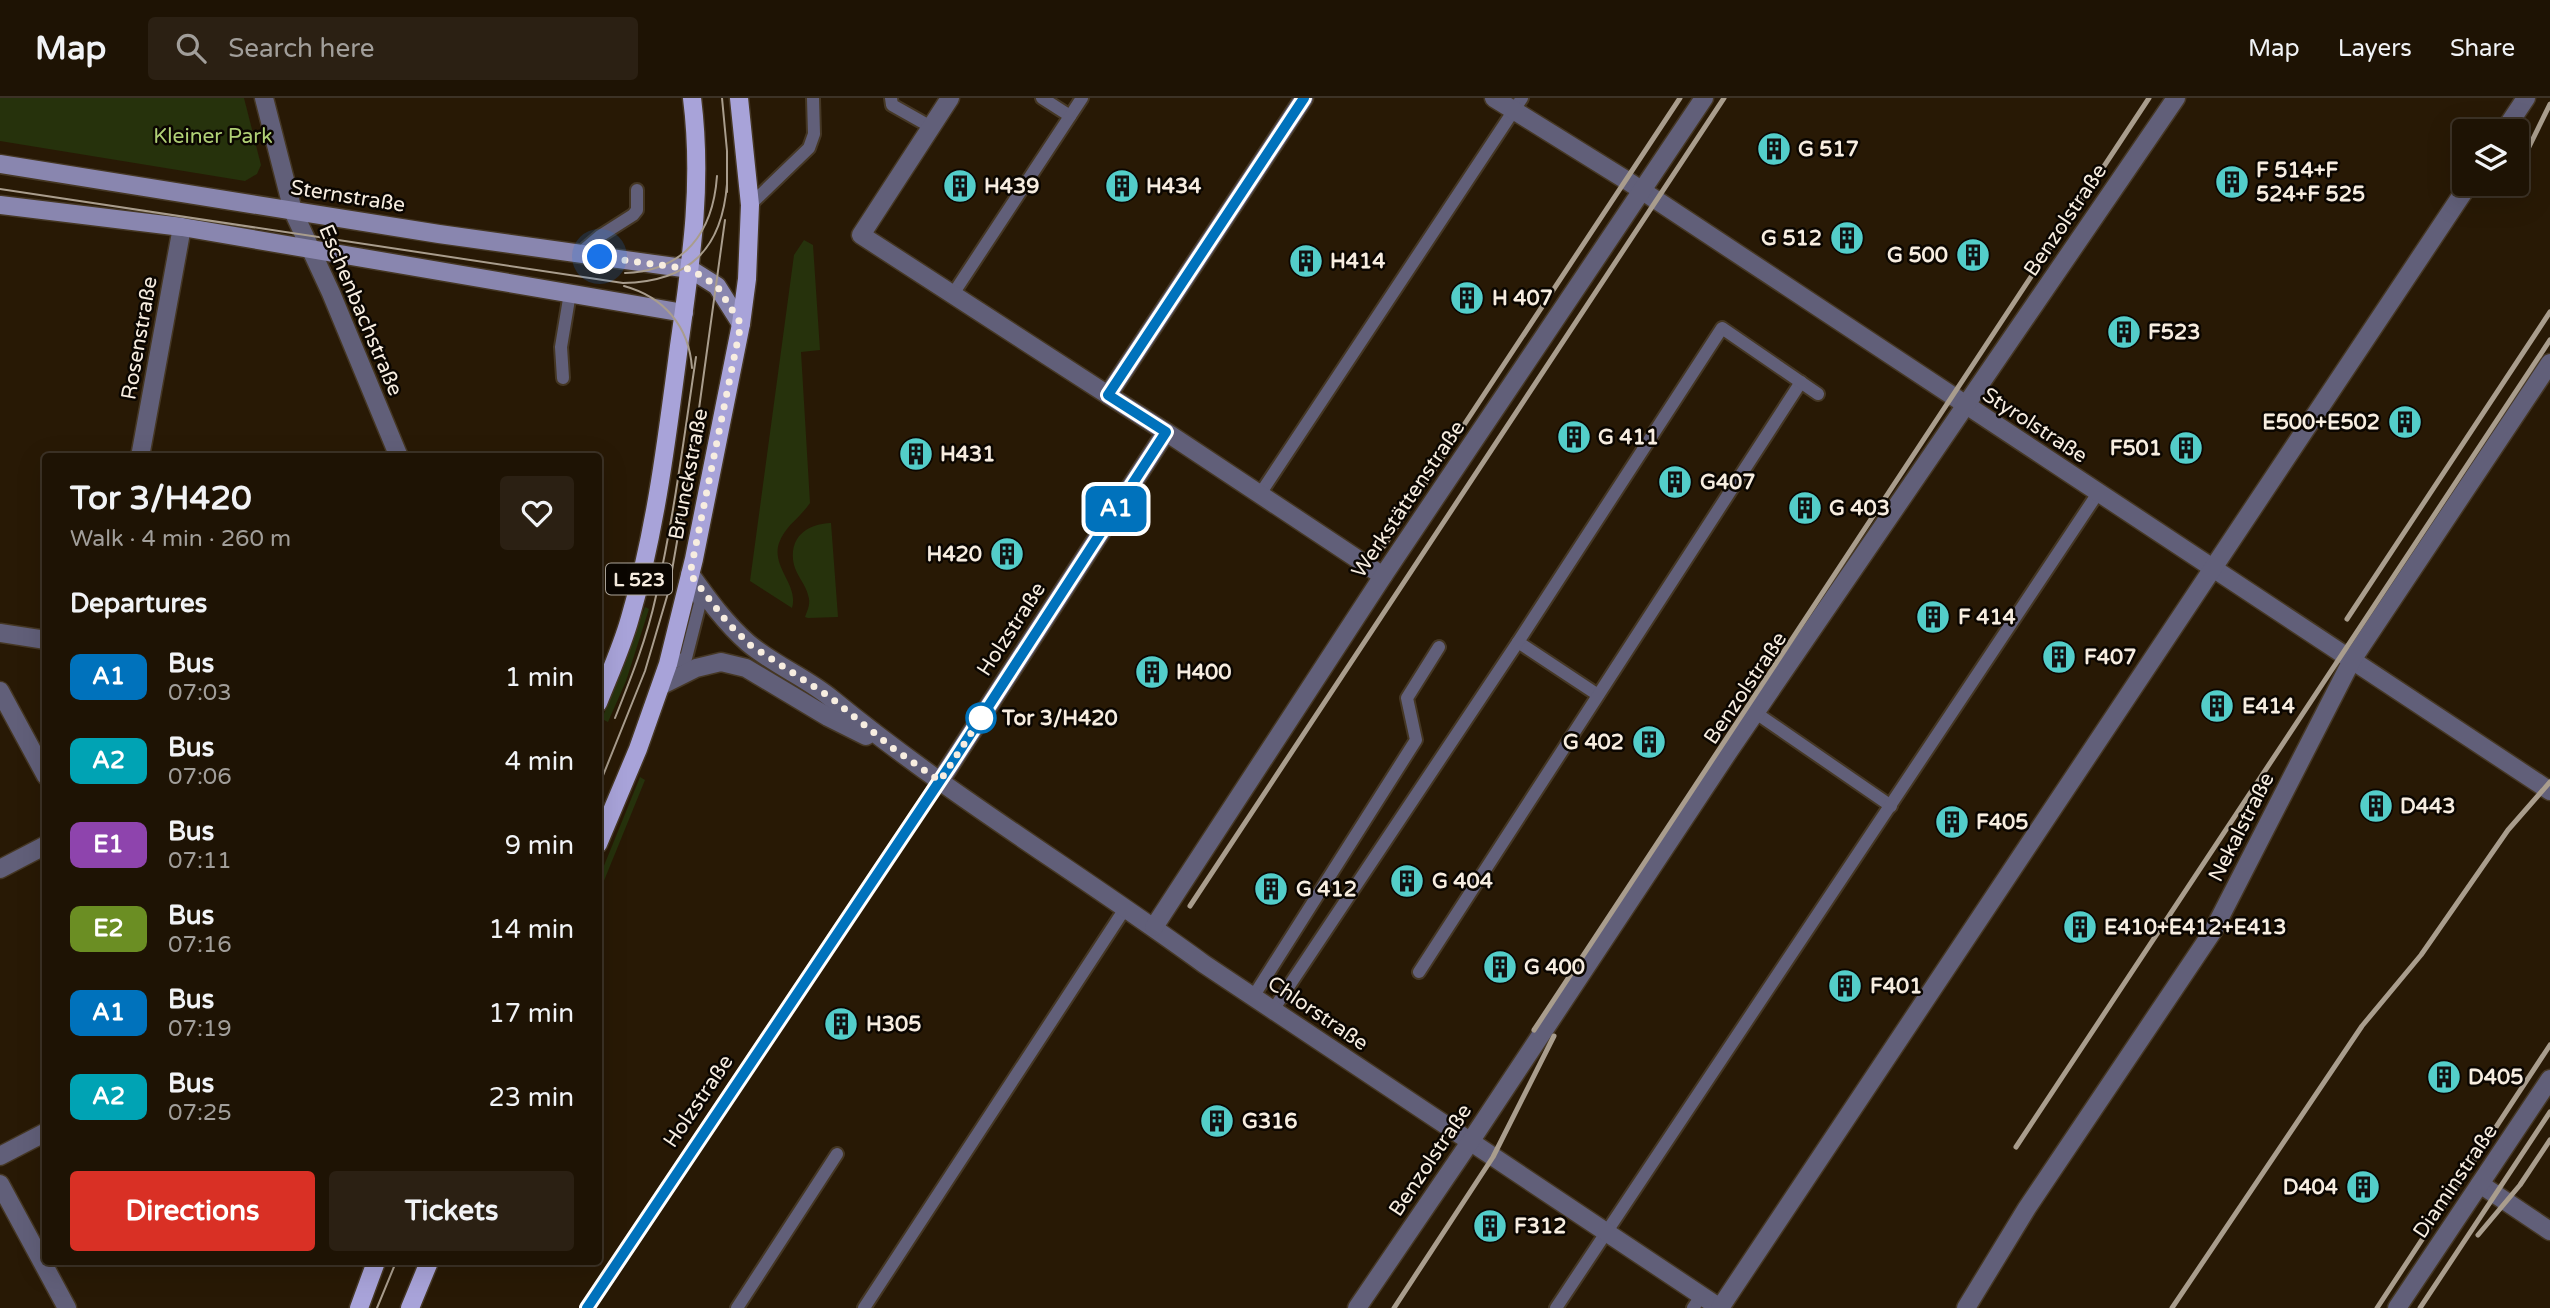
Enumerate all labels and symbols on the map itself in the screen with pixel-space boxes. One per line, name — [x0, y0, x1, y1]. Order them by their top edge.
park label: Kleiner Park — [153, 124, 273, 149]
building icon: G 517 — [1755, 130, 1793, 168]
place label: G 517 — [1798, 137, 1859, 162]
place label: F 514+F 524+F 525 — [2256, 158, 2365, 207]
street label: Benzolstraße — [2019, 159, 2112, 281]
building icon: F 514+F 524+F 525 — [2213, 163, 2251, 201]
building icon: H439 — [941, 167, 979, 205]
building icon: H434 — [1103, 167, 1141, 205]
place label: H439 — [984, 174, 1039, 199]
place label: H434 — [1146, 174, 1201, 199]
street label: Sternstraße — [289, 175, 407, 218]
building icon: G 512 — [1828, 219, 1866, 257]
street label: Eschenbachstraße — [313, 221, 408, 400]
place label: G 512 — [1761, 226, 1822, 251]
building icon: G 500 — [1954, 236, 1992, 274]
your location — [582, 239, 617, 274]
building icon: H414 — [1287, 242, 1325, 280]
place label: G 500 — [1887, 243, 1948, 268]
place label: H414 — [1330, 249, 1385, 274]
street label: Rosenstraße — [116, 274, 163, 402]
building icon: H 407 — [1448, 279, 1486, 317]
place label: H 407 — [1492, 286, 1553, 311]
building icon: F523 — [2105, 313, 2143, 351]
place label: F523 — [2148, 320, 2200, 345]
street label: Styrolstraße — [1978, 382, 2092, 469]
building icon: E500+E502 — [2386, 403, 2424, 441]
street label: Brunckstraße — [664, 406, 713, 542]
place label: E500+E502 — [2262, 410, 2380, 435]
street label: Werkstättenstraße — [1347, 416, 1470, 583]
building icon: G 411 — [1555, 418, 1593, 456]
place label: G 411 — [1598, 425, 1659, 450]
building icon: F501 — [2167, 429, 2205, 467]
building icon: H431 — [897, 435, 935, 473]
place label: F501 — [2110, 436, 2162, 461]
place label: H431 — [940, 442, 995, 467]
building icon: G407 — [1656, 463, 1694, 501]
place label: G407 — [1700, 470, 1755, 495]
line badge: A1 — [1084, 486, 1148, 532]
building icon: G 403 — [1786, 489, 1824, 527]
place label: G 403 — [1829, 496, 1890, 521]
building icon: H420 — [988, 535, 1026, 573]
place label: H420 — [927, 542, 982, 567]
road number: L 523 — [606, 564, 672, 594]
street label: Holzstraße — [972, 578, 1051, 681]
building icon: F 414 — [1914, 598, 1952, 636]
place label: F 414 — [1958, 605, 2016, 630]
street label: Benzolstraße — [1699, 627, 1792, 749]
building icon: F407 — [2040, 638, 2078, 676]
place label: F407 — [2084, 645, 2136, 670]
building icon: H400 — [1133, 653, 1171, 691]
place label: H400 — [1176, 660, 1231, 685]
building icon: E414 — [2198, 687, 2236, 725]
place label: E414 — [2242, 694, 2295, 719]
marker: Tor 3/H420 — [966, 703, 996, 733]
place label: Tor 3/H420 — [1001, 706, 1118, 731]
building icon: G 402 — [1630, 723, 1668, 761]
place label: G 402 — [1563, 730, 1624, 755]
street label: Nekalstraße — [2203, 768, 2280, 886]
building icon: D443 — [2357, 787, 2395, 825]
place label: D443 — [2400, 794, 2455, 819]
building icon: F405 — [1933, 803, 1971, 841]
place label: F405 — [1976, 810, 2028, 835]
building icon: G 404 — [1388, 862, 1426, 900]
place label: G 404 — [1432, 869, 1493, 894]
building icon: G 412 — [1252, 870, 1290, 908]
place label: G 412 — [1296, 877, 1357, 902]
building icon: E410+E412+E413 — [2061, 908, 2099, 946]
place label: E410+E412+E413 — [2104, 915, 2287, 940]
building icon: G 400 — [1481, 948, 1519, 986]
place label: G 400 — [1524, 955, 1585, 980]
building icon: F401 — [1826, 967, 1864, 1005]
street label: Chlorstraße — [1263, 971, 1373, 1056]
place label: F401 — [1870, 974, 1922, 999]
building icon: H305 — [822, 1005, 860, 1043]
place label: H305 — [866, 1012, 921, 1037]
street label: Holzstraße — [658, 1050, 739, 1152]
building icon: D405 — [2425, 1058, 2463, 1096]
place label: D405 — [2468, 1065, 2523, 1090]
street label: Benzolstraße — [1384, 1099, 1477, 1221]
building icon: G316 — [1198, 1102, 1236, 1140]
place label: G316 — [1242, 1109, 1297, 1134]
street label: Diaminstraße — [2408, 1119, 2503, 1243]
building icon: D404 — [2344, 1168, 2382, 1206]
place label: D404 — [2283, 1175, 2338, 1200]
building icon: F312 — [1471, 1207, 1509, 1245]
place label: F312 — [1514, 1214, 1566, 1239]

